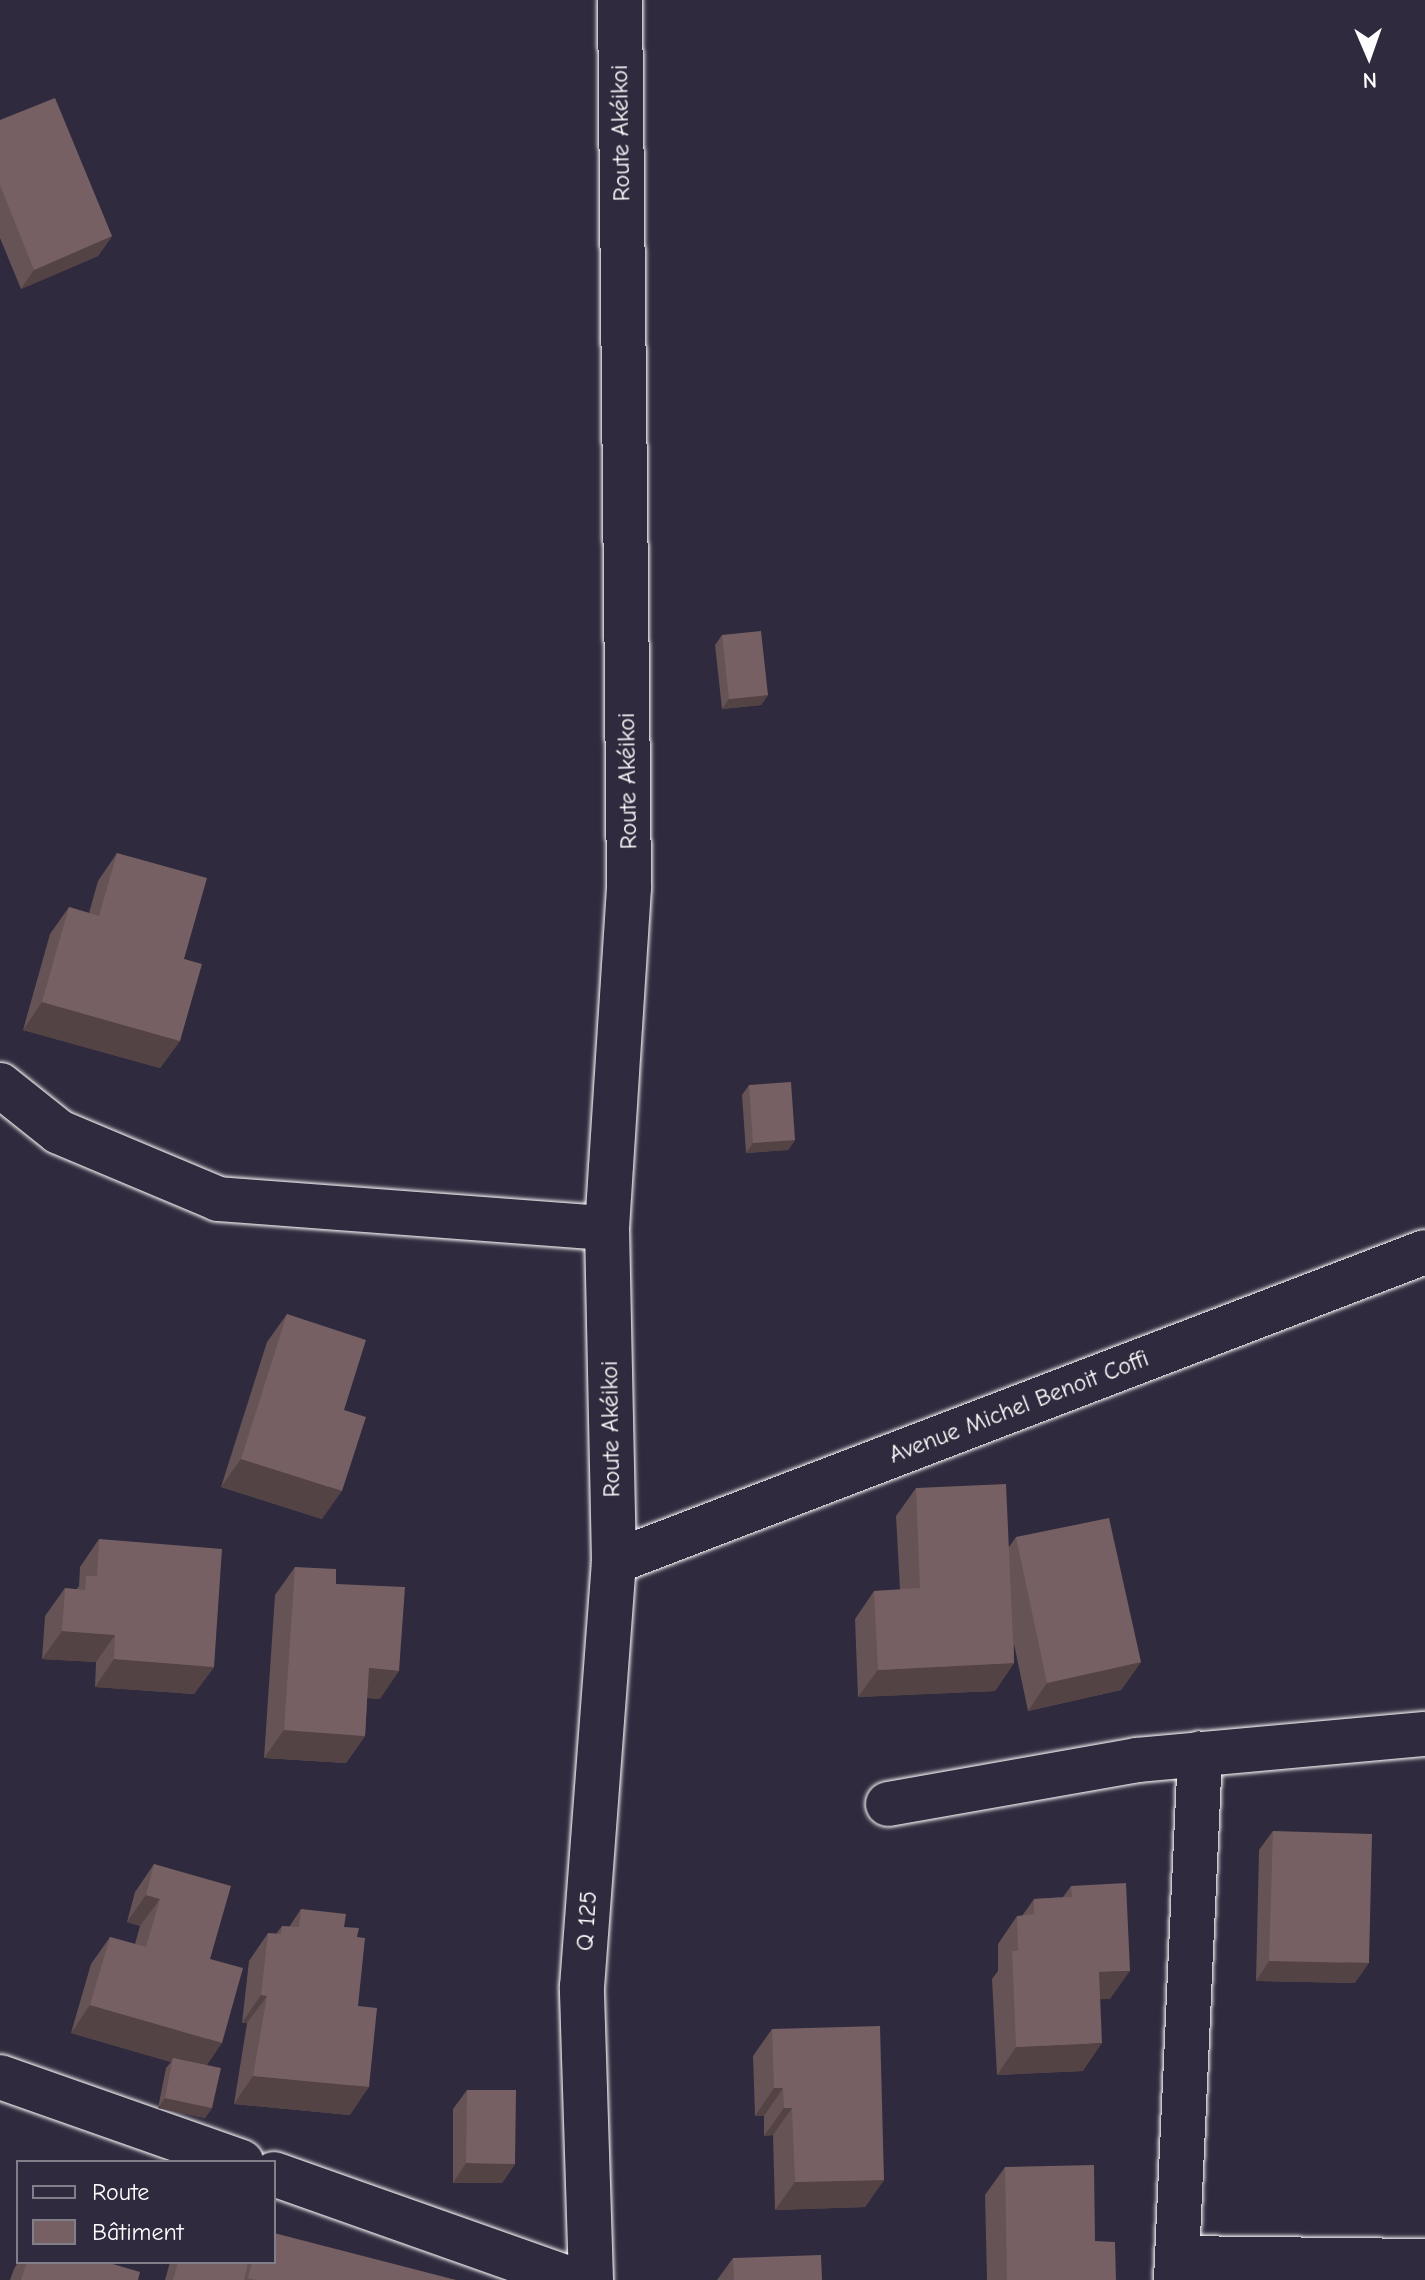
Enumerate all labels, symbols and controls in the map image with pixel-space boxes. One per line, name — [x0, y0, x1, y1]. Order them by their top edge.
north arrow — [1329, 16, 1409, 96]
street label: Route Akéikoi — [605, 64, 637, 202]
text: N — [1362, 67, 1377, 93]
street label: Route Akéikoi — [612, 712, 644, 850]
street label: Avenue Michel Benoit Coffi — [885, 1344, 1153, 1470]
street label: Route Akéikoi — [595, 1360, 627, 1498]
street label: Q 125 — [571, 1890, 603, 1952]
legend — [16, 2160, 276, 2264]
text: Route — [92, 2178, 149, 2206]
text: Bâtiment — [92, 2218, 184, 2246]

